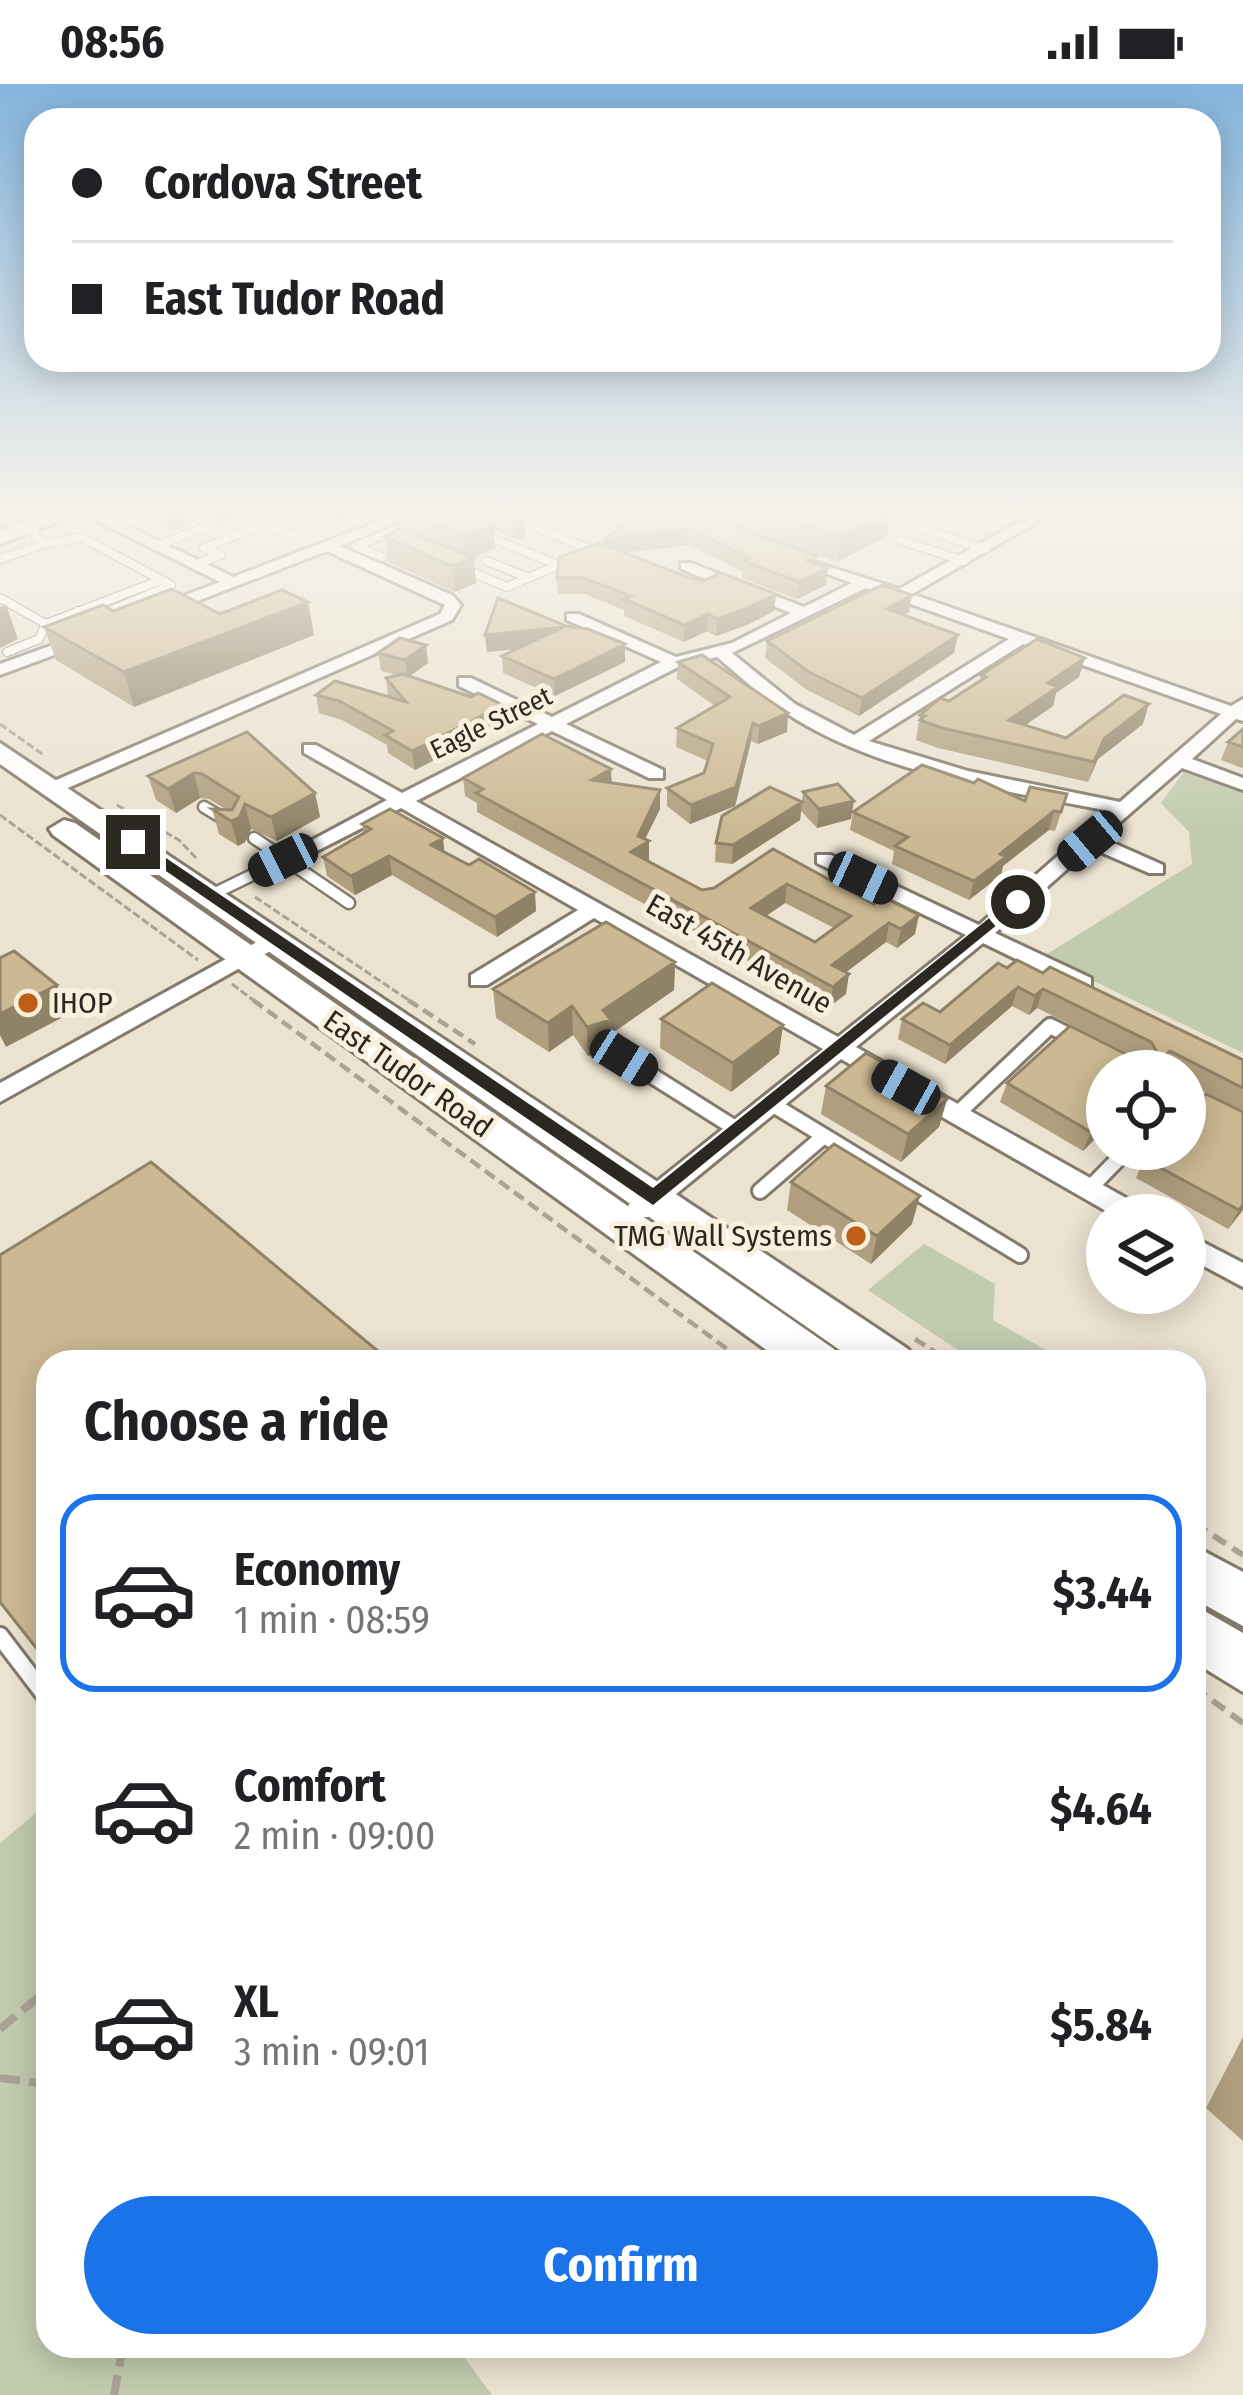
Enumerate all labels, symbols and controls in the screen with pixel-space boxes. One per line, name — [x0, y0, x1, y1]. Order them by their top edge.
text: 08:56 — [60, 15, 165, 69]
text: Cordova Street — [144, 156, 422, 210]
text: East Tudor Road — [144, 272, 445, 326]
street label: Eagle Street — [425, 680, 557, 766]
car — [1051, 804, 1129, 878]
route end — [106, 815, 160, 869]
car — [243, 828, 323, 892]
car — [823, 846, 903, 910]
route start — [991, 875, 1045, 929]
street label: East 45th Avenue — [640, 886, 838, 1022]
place label: IHOP — [52, 985, 113, 1021]
marker: IHOP — [15, 990, 41, 1016]
street label: East Tudor Road — [317, 1003, 499, 1145]
car — [584, 1024, 664, 1092]
map controls — [1086, 1050, 1206, 1314]
button: locate — [1086, 1050, 1206, 1170]
car — [866, 1054, 946, 1120]
button: layers — [1086, 1194, 1206, 1314]
place label: TMG Wall Systems — [614, 1218, 832, 1254]
marker: TMG Wall Systems — [843, 1223, 869, 1249]
text: Choose a ride — [84, 1390, 389, 1454]
icon: car — [90, 1539, 198, 1647]
text: Economy — [234, 1543, 400, 1597]
text: $3.44 — [1053, 1566, 1152, 1620]
text: 1 min · 08:59 — [234, 1597, 430, 1643]
icon: car — [90, 1755, 198, 1863]
text: Comfort — [234, 1759, 386, 1813]
text: $4.64 — [1050, 1782, 1152, 1836]
text: 2 min · 09:00 — [234, 1813, 435, 1859]
icon: car — [90, 1971, 198, 2079]
text: XL — [234, 1975, 279, 2029]
text: $5.84 — [1050, 1998, 1152, 2052]
text: 3 min · 09:01 — [234, 2029, 430, 2075]
button: Confirm — [84, 2196, 1158, 2334]

